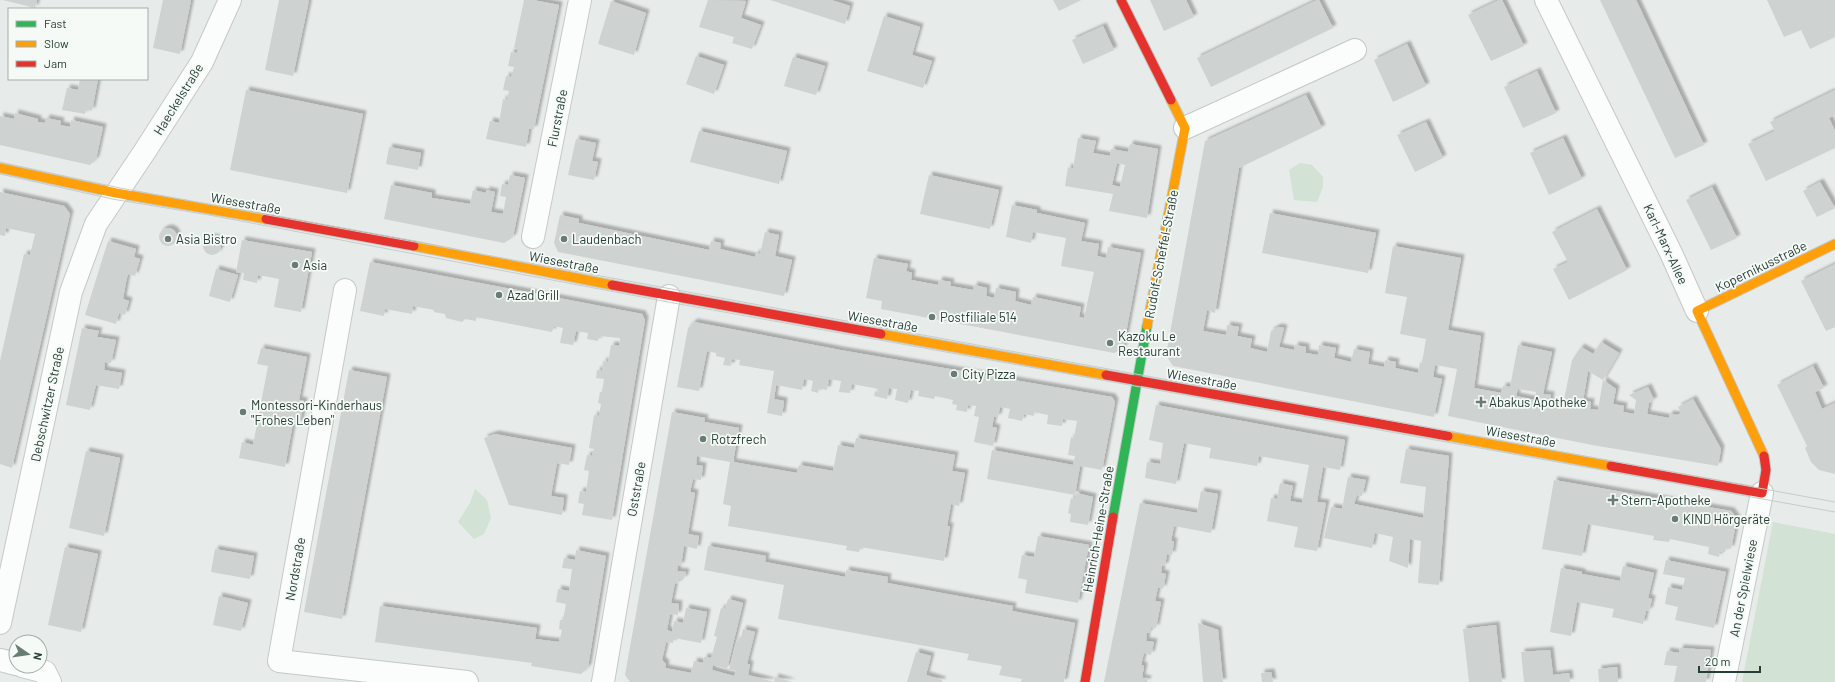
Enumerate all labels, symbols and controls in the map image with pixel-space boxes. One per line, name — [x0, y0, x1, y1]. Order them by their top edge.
legend — [8, 8, 148, 80]
text: Fast — [44, 16, 67, 30]
text: Slow — [44, 36, 69, 50]
text: Jam — [44, 56, 67, 70]
street label: Haeckelstraße — [150, 60, 206, 138]
street label: Flurstraße — [544, 88, 570, 148]
street label: Rudolf-Scheffel-Straße — [1141, 188, 1181, 320]
street label: Wiesestraße — [210, 189, 282, 217]
street label: Karl-Marx-Allee — [1640, 201, 1692, 287]
place label: Asia Bistro — [176, 231, 237, 247]
place label: Laudenbach — [572, 231, 642, 247]
marker: Asia Bistro — [163, 234, 173, 244]
marker: Laudenbach — [559, 234, 569, 244]
street label: Kopernikusstraße — [1713, 237, 1809, 295]
street label: Wiesestraße — [528, 247, 600, 277]
place label: Asia — [303, 257, 327, 273]
marker: Asia — [290, 260, 300, 270]
place label: Azad Grill — [507, 287, 559, 303]
marker: Azad Grill — [494, 290, 504, 300]
street label: Wiesestraße — [847, 307, 919, 335]
place label: Postfiliale 514 — [940, 309, 1017, 325]
marker: Postfiliale 514 — [927, 312, 937, 322]
place label: Kazoku Le Restaurant — [1118, 328, 1180, 359]
marker: Kazoku Le Restaurant — [1105, 338, 1115, 348]
street label: Debschwitzer Straße — [27, 345, 67, 463]
street label: Wiesestraße — [1166, 365, 1238, 393]
place label: City Pizza — [962, 366, 1016, 382]
marker: City Pizza — [949, 369, 959, 379]
place label: Abakus Apotheke — [1489, 394, 1587, 410]
place label: Montessori-Kinderhaus "Frohes Leben" — [251, 397, 382, 428]
marker: Abakus Apotheke — [1476, 397, 1486, 407]
marker: Montessori-Kinderhaus "Frohes Leben" — [238, 407, 248, 417]
street label: Wiesestraße — [1485, 422, 1557, 450]
place label: Rotzfrech — [711, 431, 766, 447]
marker: Rotzfrech — [698, 434, 708, 444]
street label: Oststraße — [623, 460, 649, 518]
street label: Heinrich-Heine-Straße — [1079, 464, 1117, 593]
place label: Stern-Apotheke — [1621, 492, 1711, 508]
marker: Stern-Apotheke — [1608, 495, 1618, 505]
place label: KIND Hörgeräte — [1683, 511, 1770, 527]
marker: KIND Hörgeräte — [1670, 514, 1680, 524]
street label: Nordstraße — [282, 536, 308, 602]
street label: An der Spielwiese — [1726, 538, 1760, 638]
north arrow — [8, 634, 48, 674]
scale bar — [1699, 648, 1760, 674]
text: N — [31, 651, 45, 661]
text: 20 m — [1705, 654, 1731, 668]

